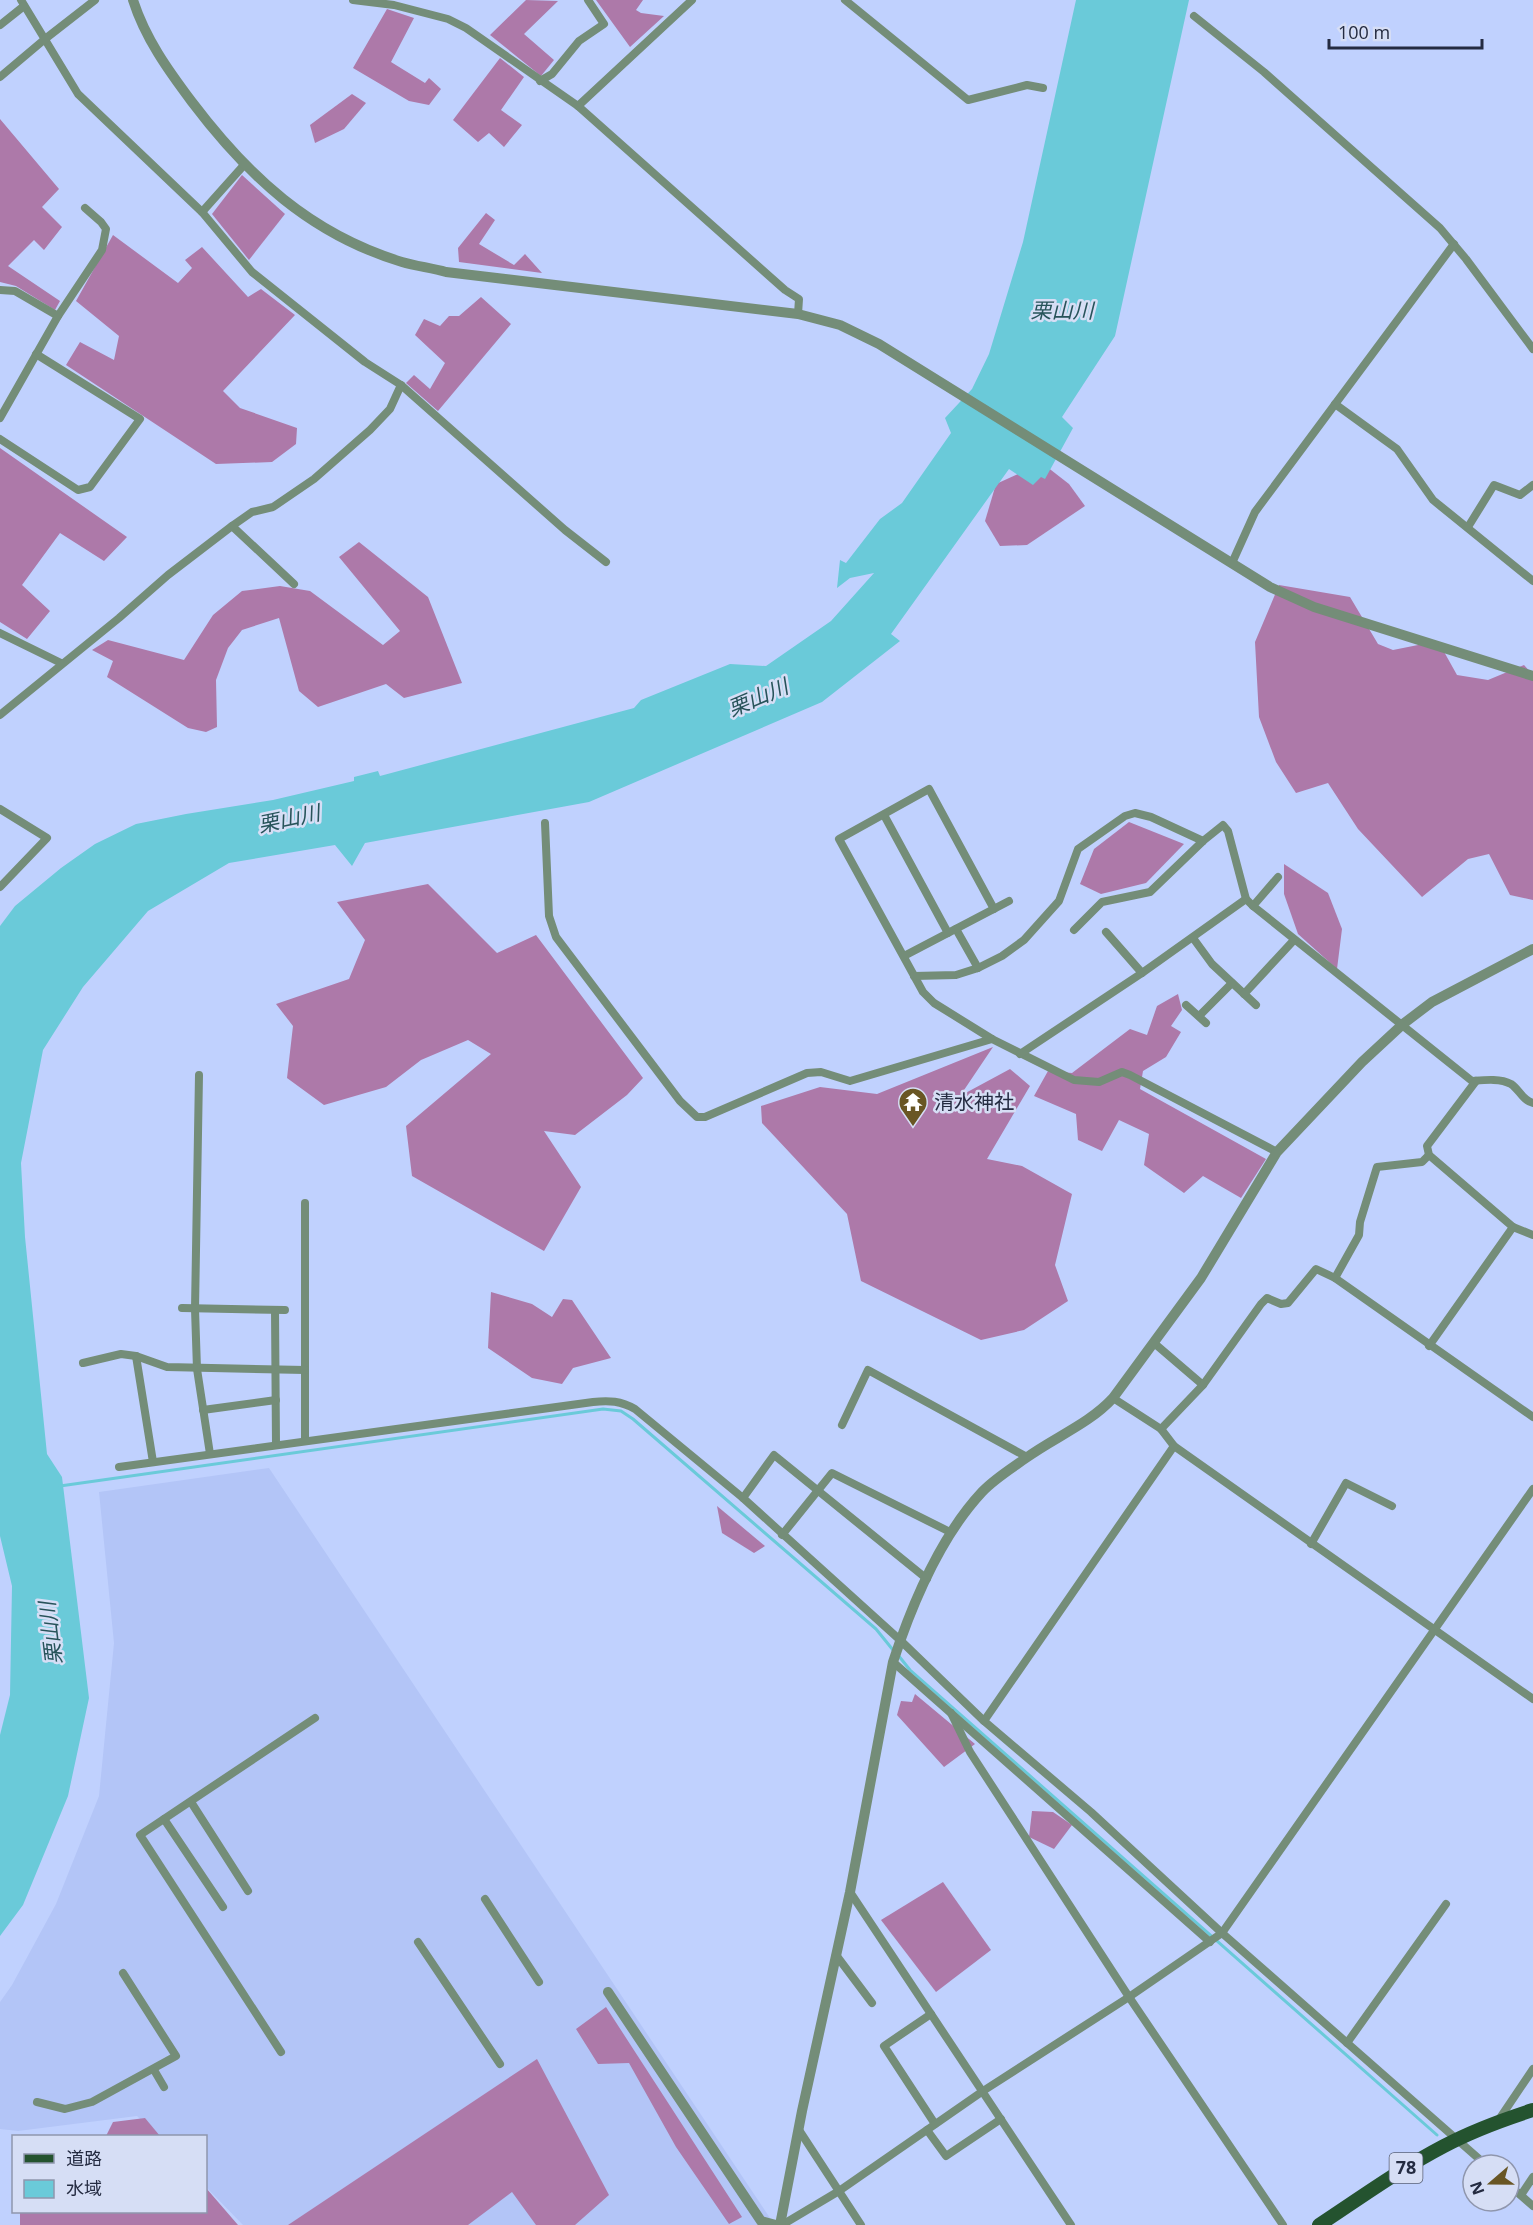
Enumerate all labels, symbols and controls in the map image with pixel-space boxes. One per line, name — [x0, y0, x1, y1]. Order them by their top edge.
scale bar — [1329, 12, 1482, 50]
text: 100 m — [1338, 20, 1390, 44]
water label: 栗山川 — [1031, 296, 1095, 324]
water label: 栗山川 — [723, 671, 794, 722]
water label: 栗山川 — [255, 797, 324, 838]
temple icon: 清水神社 — [897, 1086, 929, 1128]
place label: 清水神社 — [934, 1088, 1014, 1115]
water label: 栗山川 — [32, 1598, 68, 1666]
legend — [12, 2135, 207, 2213]
text: 道路 — [66, 2146, 102, 2170]
road number: 78 — [1390, 2153, 1422, 2183]
north arrow — [1461, 2153, 1521, 2213]
text: 水域 — [66, 2176, 102, 2200]
text: N — [1464, 2178, 1489, 2198]

